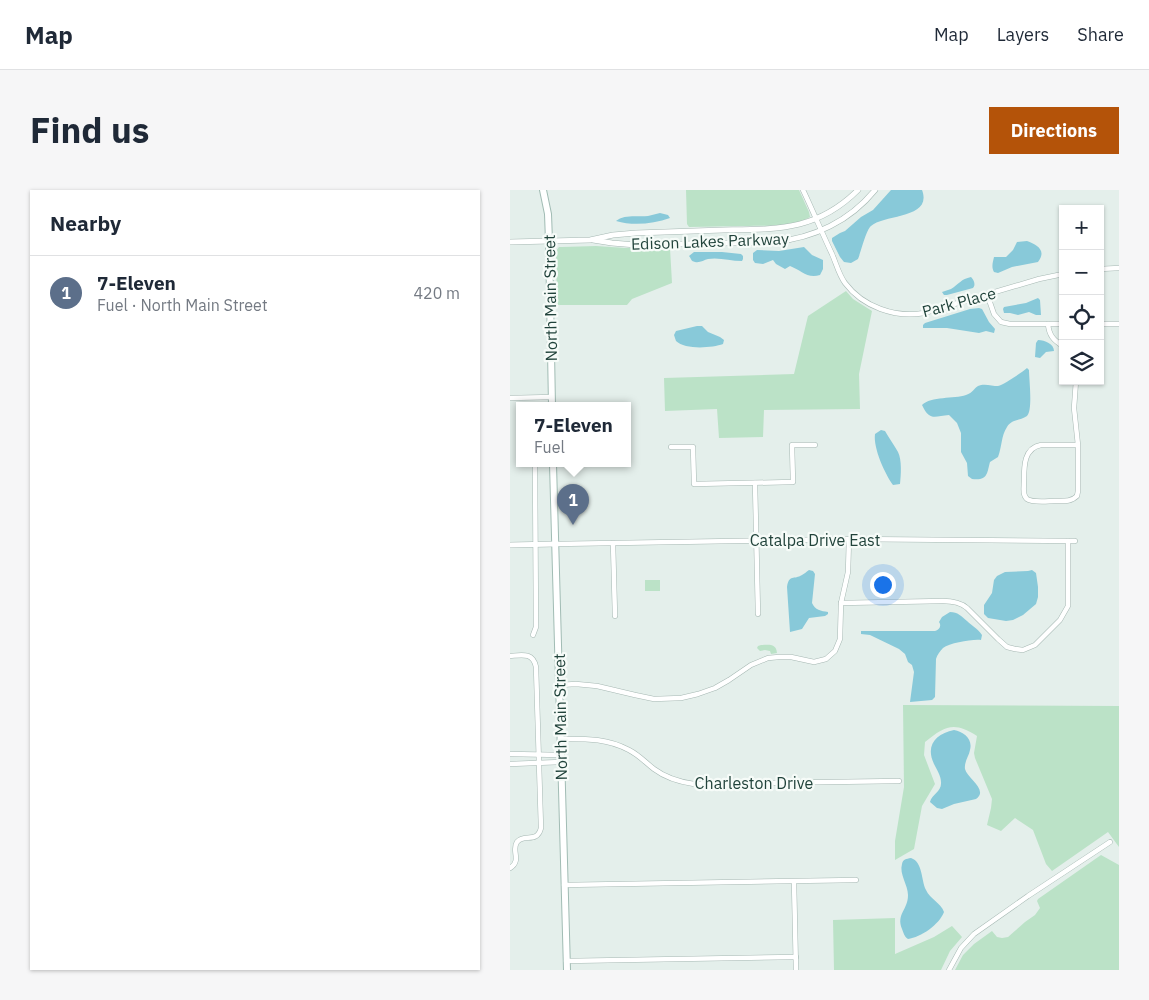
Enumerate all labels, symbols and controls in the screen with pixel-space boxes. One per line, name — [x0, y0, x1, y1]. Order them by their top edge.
text: Map — [25, 19, 73, 51]
text: Map — [934, 23, 969, 46]
text: Layers — [997, 23, 1049, 46]
text: Share — [1077, 23, 1124, 46]
text: Find us — [30, 107, 149, 153]
button: Directions — [989, 107, 1119, 154]
map controls — [1059, 205, 1104, 385]
button: + — [1059, 205, 1104, 250]
text: Nearby — [50, 209, 121, 237]
street label: Edison Lakes Parkway — [631, 228, 789, 254]
street label: North Main Street — [539, 234, 561, 362]
button: − — [1059, 250, 1104, 295]
text: 7-Eleven — [97, 271, 176, 295]
text: 1 — [61, 283, 71, 303]
text: 420 m — [413, 283, 460, 303]
street label: Park Place — [920, 283, 998, 321]
text: Fuel · North Main Street — [97, 295, 268, 315]
button: locate — [1059, 295, 1104, 340]
button: layers — [1059, 340, 1104, 385]
popup — [516, 402, 631, 467]
text: 7-Eleven — [534, 413, 613, 437]
text: Fuel — [534, 437, 565, 457]
pin: 1 — [557, 484, 589, 525]
street label: Catalpa Drive East — [750, 530, 880, 550]
your location — [870, 572, 896, 598]
street label: North Main Street — [549, 653, 571, 781]
street label: Charleston Drive — [695, 773, 814, 793]

